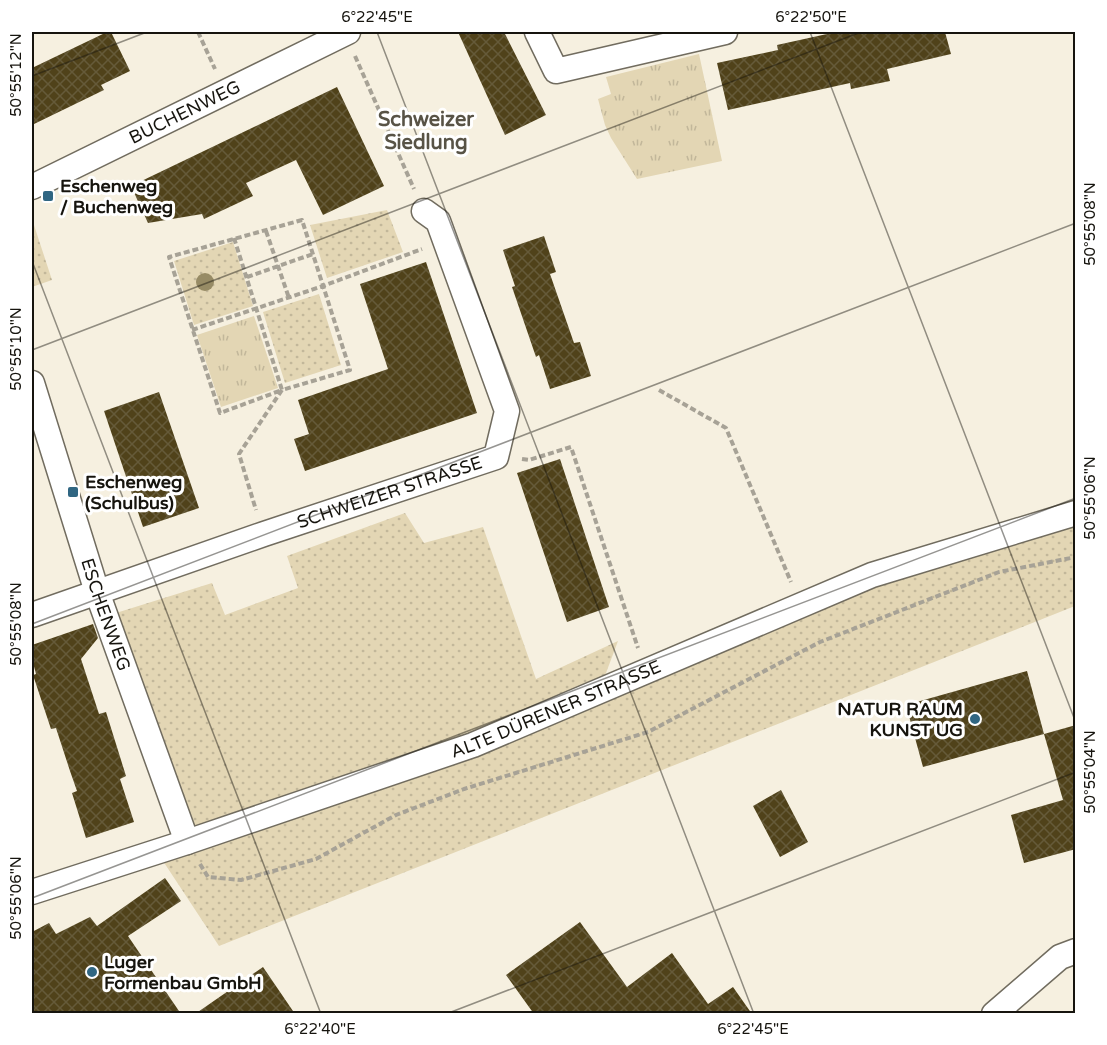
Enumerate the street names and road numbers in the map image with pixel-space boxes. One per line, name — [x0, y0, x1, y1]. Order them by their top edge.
street label: BUCHENWEG — [125, 76, 244, 149]
street label: SCHWEIZER STRASSE — [294, 451, 485, 533]
street label: ESCHENWEG — [76, 556, 135, 674]
street label: ALTE DÜRENER STRASSE — [448, 655, 664, 763]

